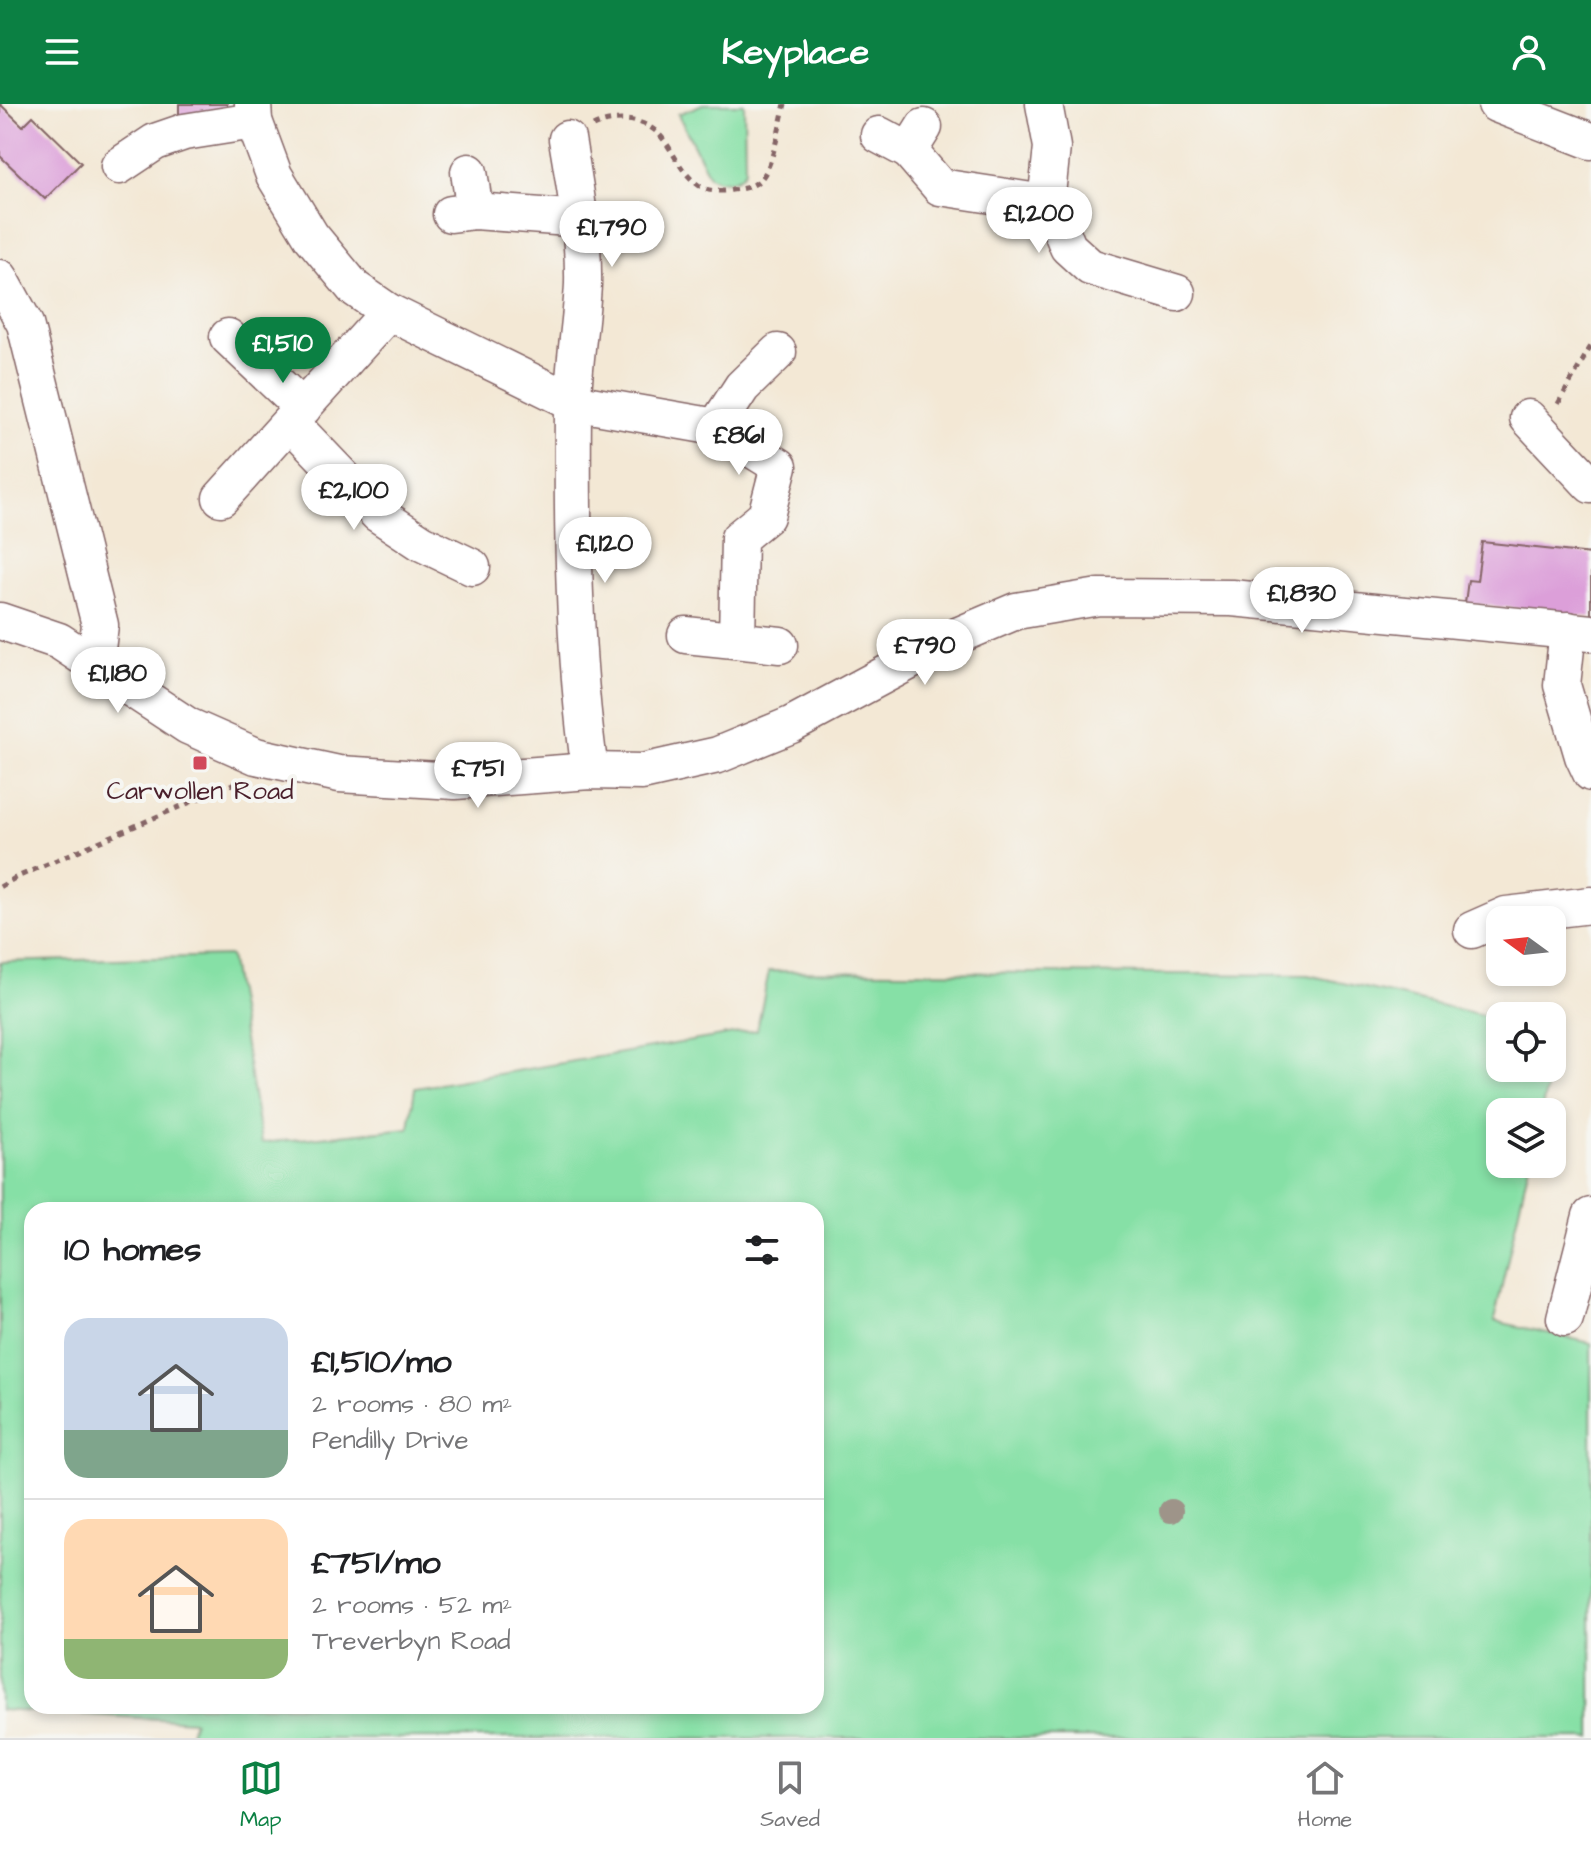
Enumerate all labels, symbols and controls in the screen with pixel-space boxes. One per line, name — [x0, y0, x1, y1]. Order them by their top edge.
text: Keyplace — [722, 27, 869, 78]
icon: menu — [40, 30, 84, 74]
icon: person — [1507, 30, 1551, 74]
pin: £1,200 — [974, 187, 1104, 255]
text: £1,200 — [1004, 195, 1074, 231]
pin: £1,790 — [547, 201, 677, 269]
text: £1,790 — [577, 209, 647, 245]
pin: £1,510 — [218, 317, 348, 385]
text: £1,510 — [253, 325, 313, 361]
pin: £861 — [692, 409, 786, 477]
text: £861 — [714, 417, 764, 453]
pin: £2,100 — [289, 464, 419, 532]
text: £2,100 — [319, 472, 389, 508]
pin: £1,120 — [540, 517, 670, 585]
text: £1,120 — [577, 525, 633, 561]
pin: £1,830 — [1237, 567, 1367, 635]
text: £1,830 — [1268, 575, 1336, 611]
pin: £790 — [878, 619, 972, 687]
text: £790 — [894, 627, 956, 663]
pin: £1,180 — [53, 647, 183, 715]
text: £1,180 — [89, 655, 147, 691]
pin: £751 — [431, 742, 525, 810]
text: £751 — [452, 750, 504, 786]
marker: Carwollen Road — [191, 754, 209, 772]
place label: Carwollen Road — [106, 773, 294, 809]
north arrow — [1486, 906, 1566, 986]
map controls — [1486, 906, 1566, 1178]
button: locate — [1486, 1002, 1566, 1082]
button: layers — [1486, 1098, 1566, 1178]
text: 10 homes — [64, 1226, 201, 1274]
icon: filters — [740, 1228, 784, 1272]
text: £1,510/mo — [312, 1338, 452, 1386]
icon: home — [128, 1350, 224, 1446]
text: 2 rooms · 80 m² — [312, 1386, 512, 1422]
text: Pendilly Drive — [312, 1422, 468, 1458]
text: £751/mo — [312, 1539, 441, 1587]
icon: home — [128, 1551, 224, 1647]
text: 2 rooms · 52 m² — [312, 1587, 512, 1623]
text: Treverbyn Road — [312, 1623, 511, 1659]
tab: Map — [239, 1756, 283, 1835]
tab: Saved — [760, 1756, 820, 1835]
tab: Home — [1298, 1756, 1352, 1835]

